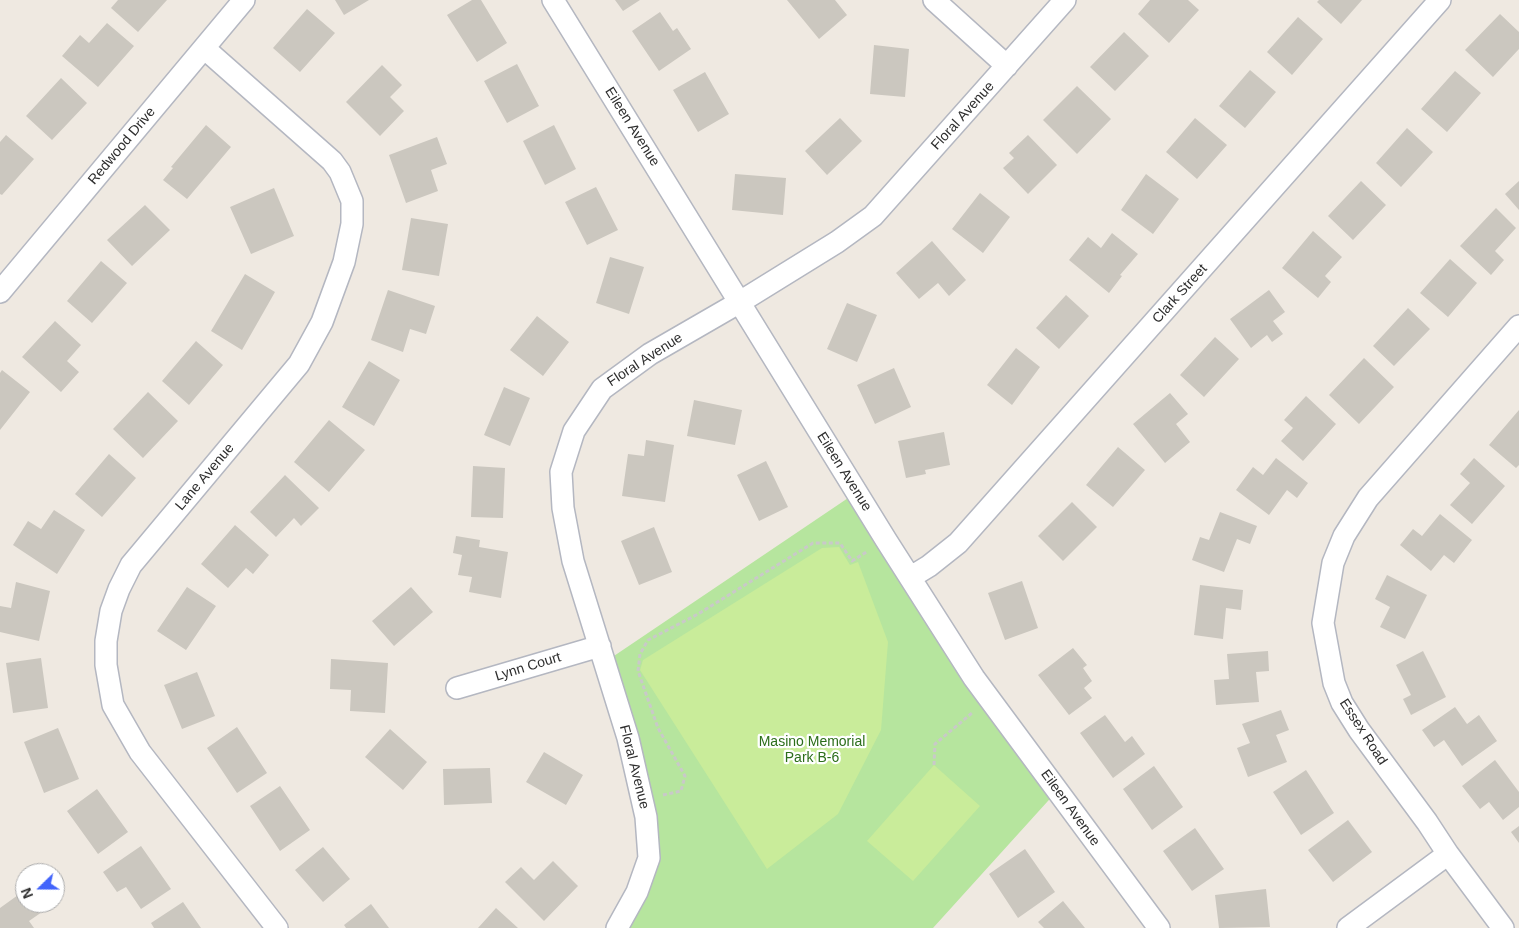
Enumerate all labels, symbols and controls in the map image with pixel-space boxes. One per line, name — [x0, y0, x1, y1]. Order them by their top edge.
street label: Floral Avenue — [928, 78, 998, 154]
street label: Eileen Avenue — [601, 84, 663, 170]
street label: Redwood Drive — [85, 104, 159, 188]
street label: Clark Street — [1149, 261, 1211, 327]
street label: Floral Avenue — [604, 330, 686, 390]
street label: Eileen Avenue — [813, 429, 875, 515]
street label: Lane Avenue — [172, 440, 238, 514]
street label: Lynn Court — [493, 649, 563, 685]
street label: Essex Road — [1335, 696, 1391, 768]
street label: Floral Avenue — [615, 723, 653, 811]
park label: Masino Memorial Park B-6 — [759, 734, 865, 766]
street label: Eileen Avenue — [1037, 767, 1103, 849]
north arrow — [15, 863, 65, 913]
text: N — [18, 886, 36, 901]

